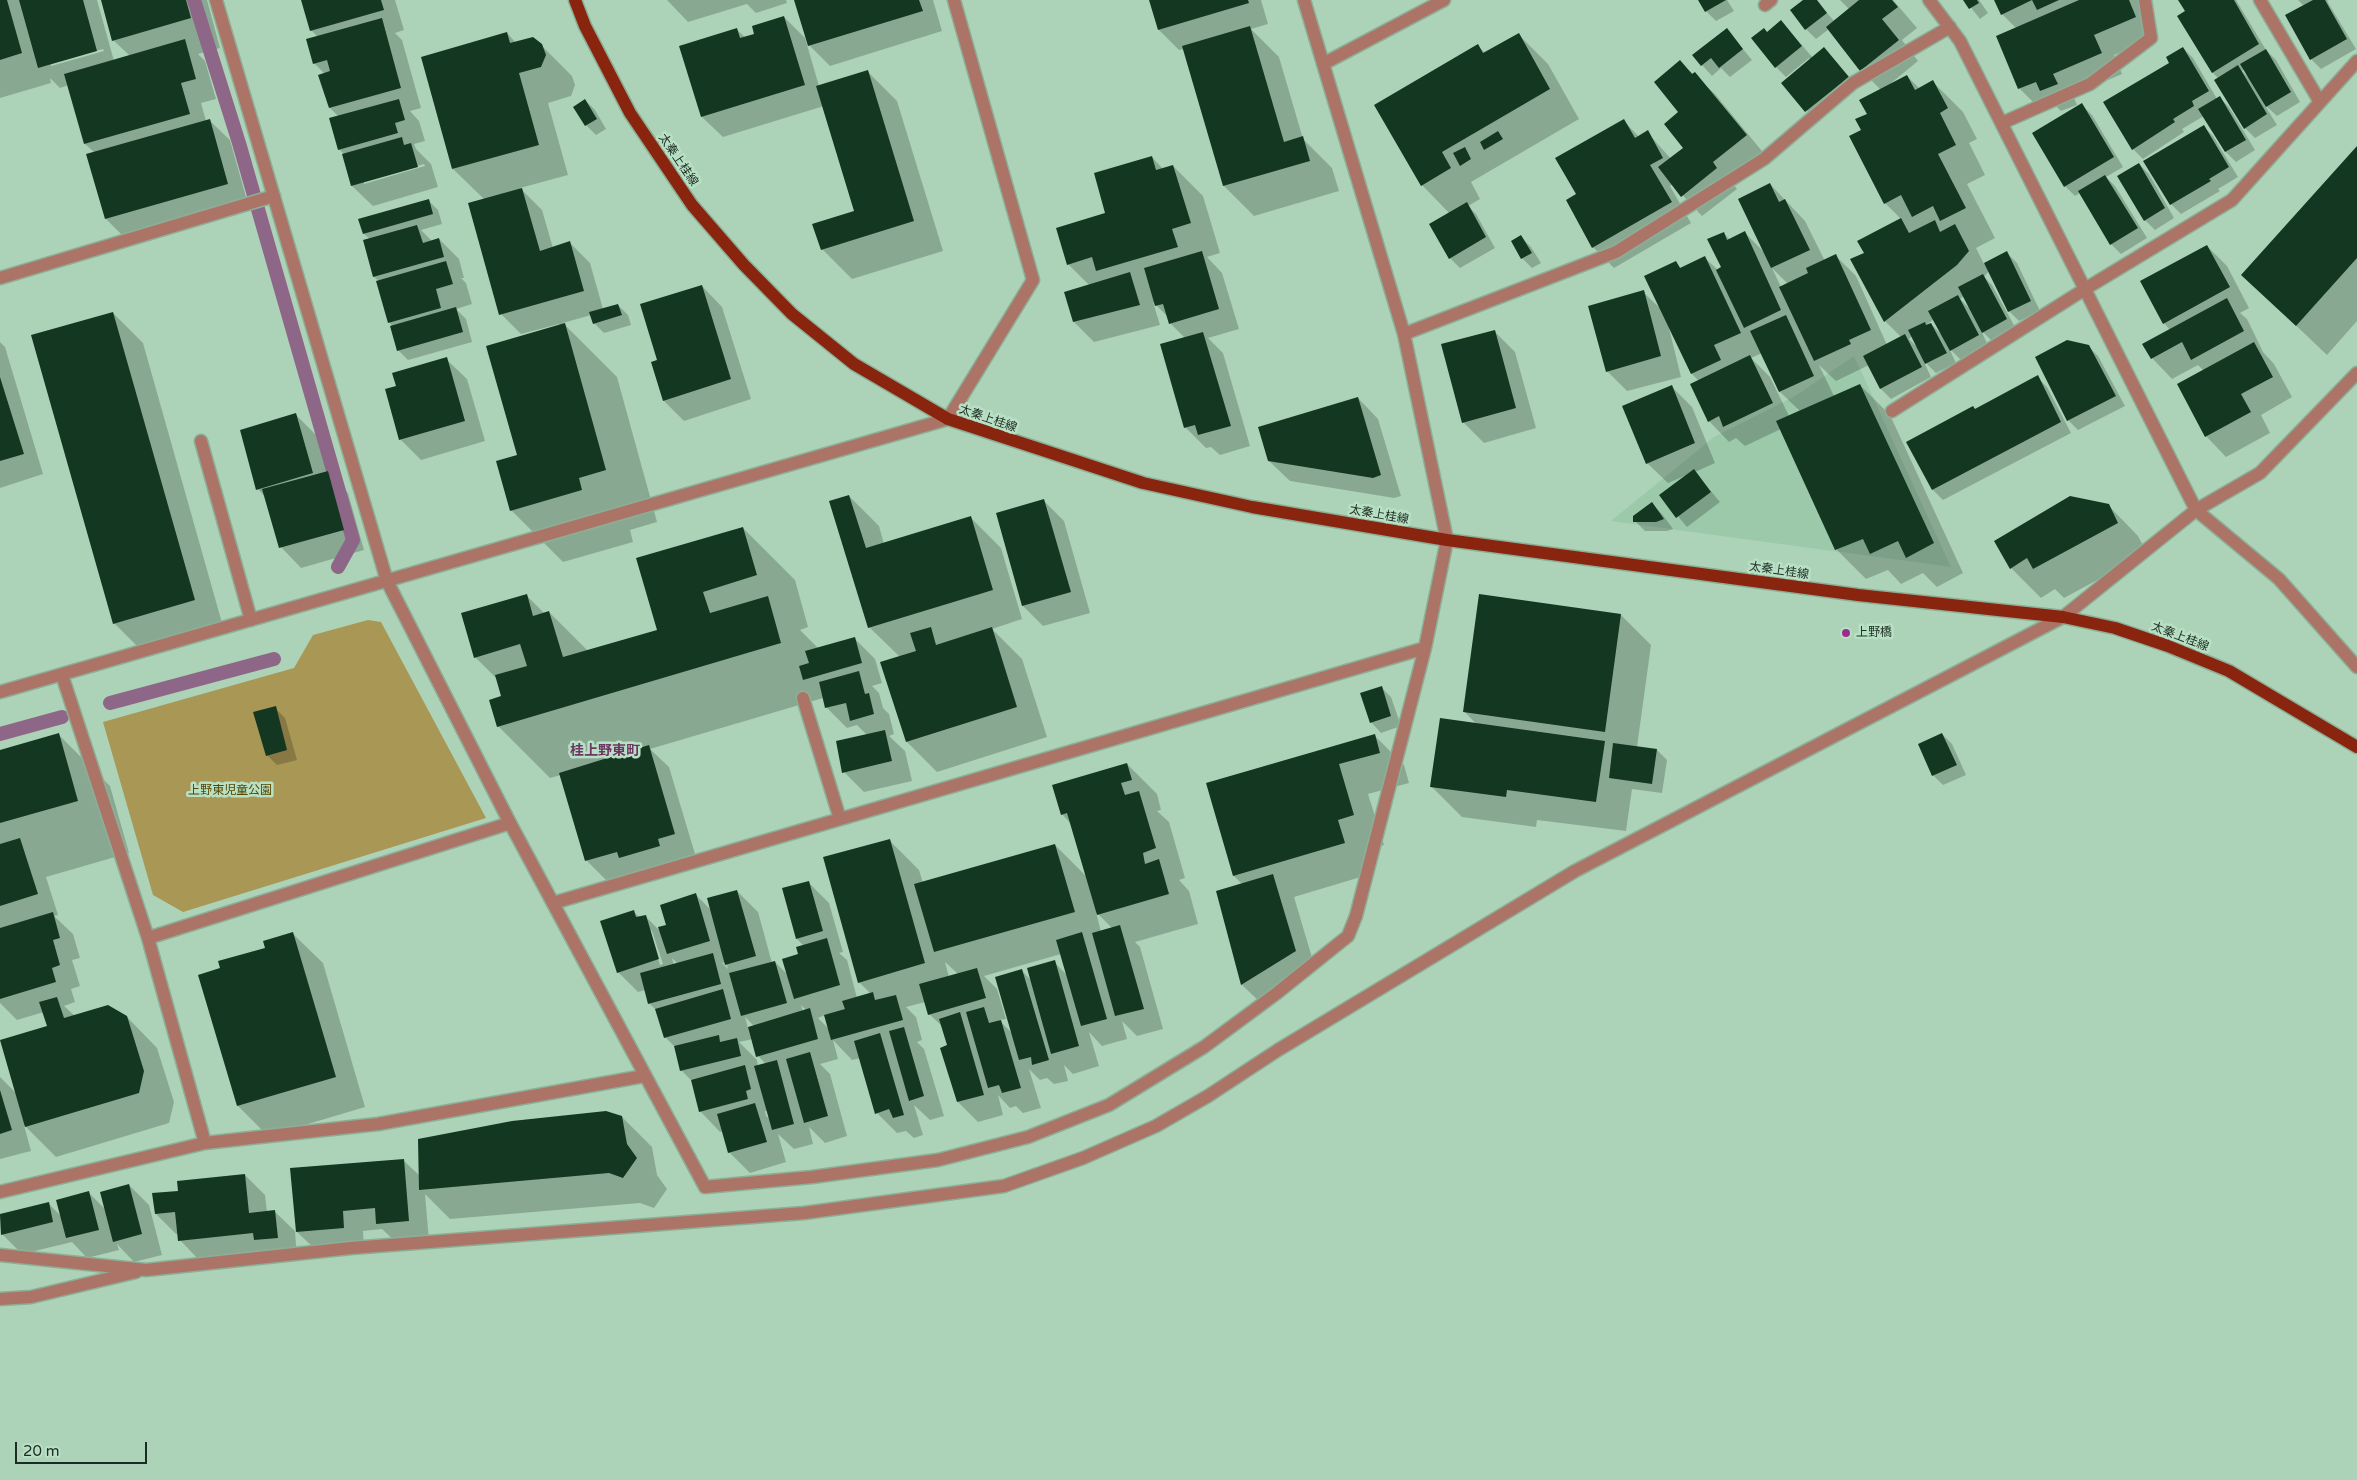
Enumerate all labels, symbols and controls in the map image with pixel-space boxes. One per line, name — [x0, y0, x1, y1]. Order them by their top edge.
street label: 太秦上桂線 — [655, 131, 701, 189]
street label: 太秦上桂線 — [957, 402, 1019, 436]
street label: 太秦上桂線 — [1348, 503, 1410, 527]
street label: 太秦上桂線 — [1748, 560, 1810, 582]
street label: 太秦上桂線 — [2149, 620, 2211, 654]
place label: 上野橋 — [1856, 626, 1892, 640]
marker: 上野橋 — [1840, 627, 1852, 639]
district label: 桂上野東町 — [570, 743, 640, 759]
park label: 上野東児童公園 — [188, 784, 272, 798]
scale bar — [18, 1432, 150, 1464]
text: 20 m — [23, 1442, 60, 1460]

